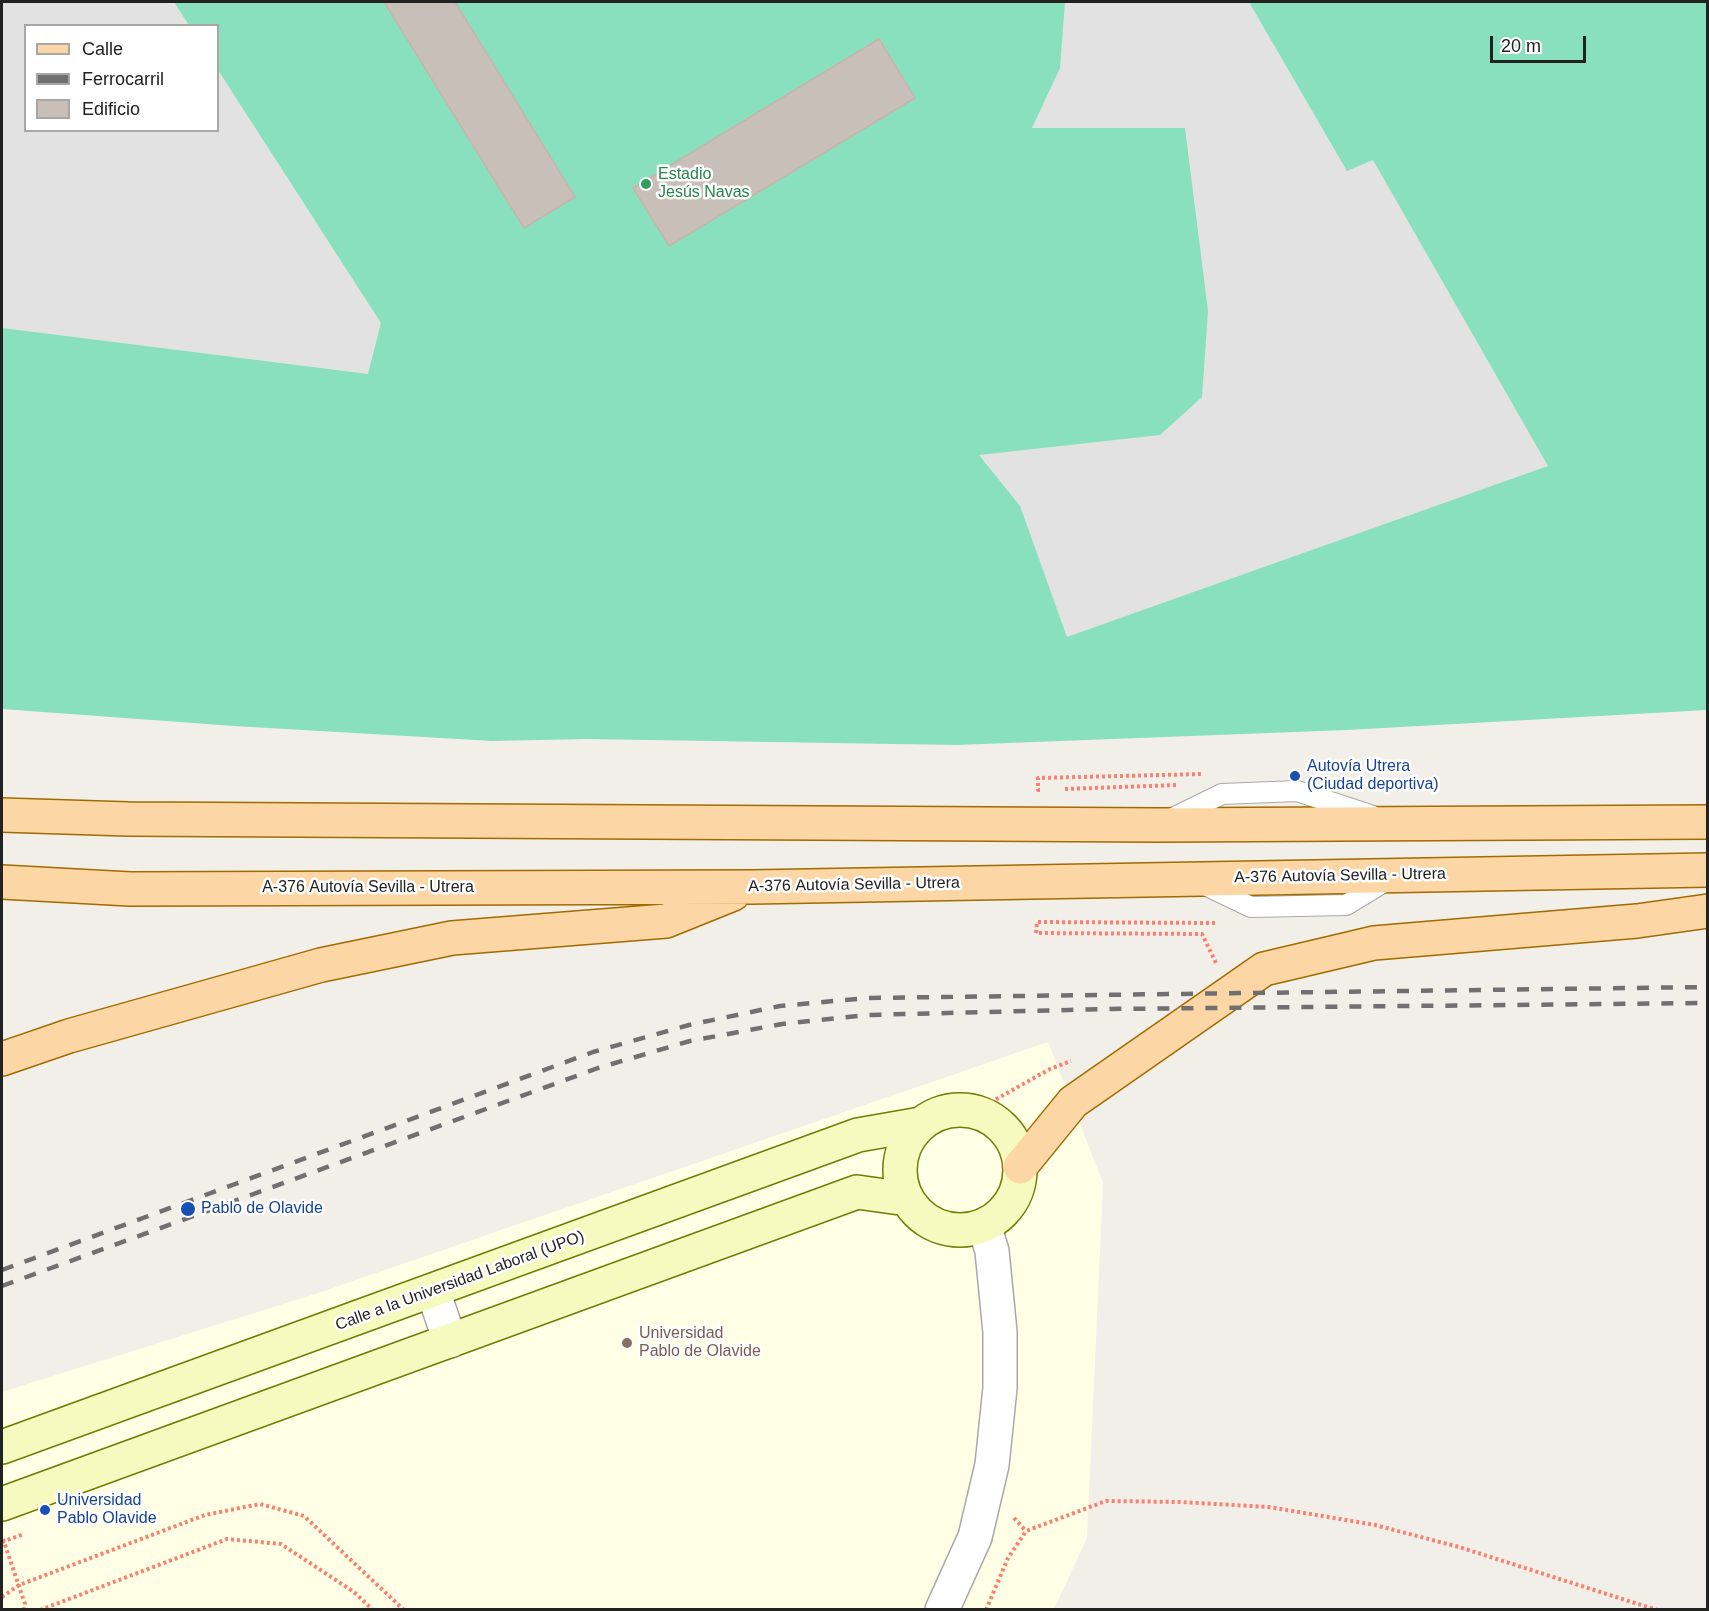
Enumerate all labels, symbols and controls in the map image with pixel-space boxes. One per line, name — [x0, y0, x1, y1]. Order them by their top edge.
legend — [24, 24, 219, 132]
scale bar — [1493, 24, 1589, 62]
text: 20 m — [1501, 36, 1541, 56]
text: Calle — [82, 39, 123, 59]
text: Ferrocarril — [82, 69, 164, 89]
text: Edificio — [82, 99, 140, 119]
place label: Estadio Jesús Navas — [658, 165, 750, 203]
marker: Estadio Jesús Navas — [639, 177, 653, 191]
place label: Autovía Utrera (Ciudad deportiva) — [1307, 757, 1439, 795]
marker: Autovía Utrera (Ciudad deportiva) — [1288, 769, 1302, 783]
street label: A-376 Autovía Sevilla - Utrera — [1234, 865, 1446, 887]
street label: A-376 Autovía Sevilla - Utrera — [748, 874, 960, 896]
street label: A-376 Autovía Sevilla - Utrera — [262, 878, 474, 898]
place label: Pablo de Olavide — [201, 1199, 323, 1219]
marker: Pablo de Olavide — [179, 1200, 197, 1218]
street label: Calle a la Universidad Laboral (UPO) — [333, 1227, 587, 1335]
place label: Universidad Pablo de Olavide — [639, 1324, 761, 1362]
marker: Universidad Pablo de Olavide — [620, 1336, 634, 1350]
place label: Universidad Pablo Olavide — [57, 1491, 157, 1529]
marker: Universidad Pablo Olavide — [38, 1503, 52, 1517]

